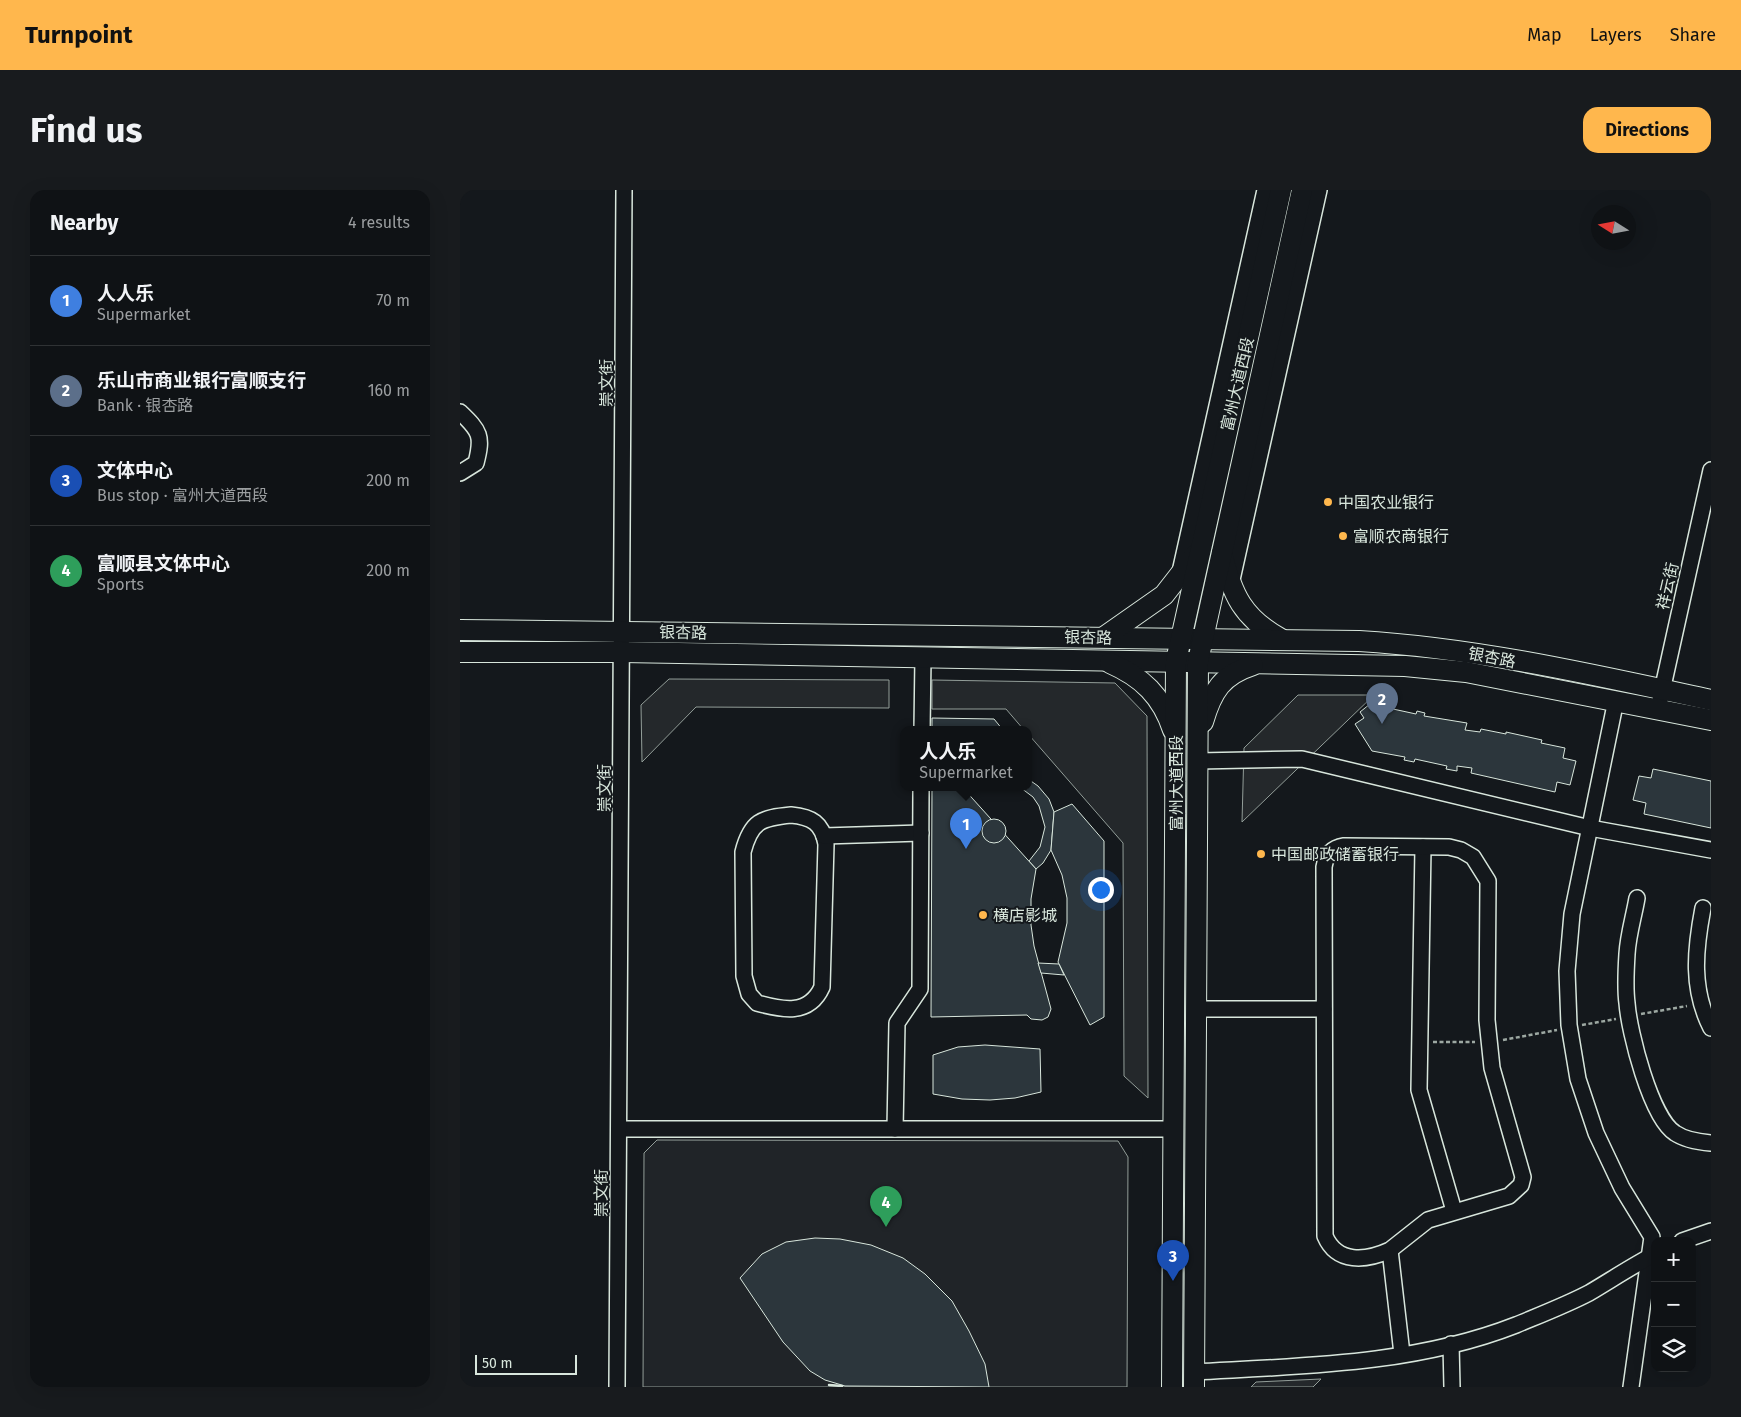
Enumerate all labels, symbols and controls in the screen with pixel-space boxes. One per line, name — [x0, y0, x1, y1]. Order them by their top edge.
text: Turnpoint — [25, 21, 132, 49]
text: Map — [1527, 24, 1562, 46]
text: Layers — [1590, 24, 1642, 46]
text: Share — [1670, 24, 1716, 46]
button: Directions — [1583, 107, 1711, 153]
text: Find us — [30, 109, 142, 151]
north arrow — [1591, 205, 1636, 250]
text: Nearby — [50, 210, 118, 236]
text: 4 results — [348, 213, 410, 232]
text: 人人乐 — [97, 282, 154, 305]
text: 1 — [62, 291, 70, 310]
text: 70 m — [376, 291, 410, 310]
text: Supermarket — [97, 305, 191, 324]
street label: 富州大道西段 — [1217, 335, 1258, 433]
street label: 崇文街 — [597, 359, 616, 407]
text: 乐山市商业银行富顺支行 — [97, 369, 306, 392]
text: 2 — [62, 381, 70, 400]
text: 160 m — [368, 381, 410, 400]
text: Bank · 银杏路 — [97, 396, 193, 415]
text: 文体中心 — [97, 459, 173, 482]
text: 3 — [62, 471, 70, 490]
text: 200 m — [366, 471, 410, 490]
text: Bus stop · 富州大道西段 — [97, 486, 268, 505]
place label: 中国农业银行 — [1338, 493, 1434, 512]
marker: 中国农业银行 — [1322, 496, 1334, 508]
place label: 富顺农商银行 — [1353, 527, 1449, 546]
marker: 富顺农商银行 — [1337, 530, 1349, 542]
text: 富顺县文体中心 — [97, 552, 230, 575]
text: 4 — [61, 561, 71, 580]
text: 200 m — [366, 561, 410, 580]
street label: 祥云街 — [1653, 561, 1682, 612]
text: Sports — [97, 575, 144, 594]
street label: 银杏路 — [659, 623, 707, 642]
street label: 银杏路 — [1064, 628, 1112, 647]
street label: 银杏路 — [1467, 644, 1517, 671]
pin: 2 — [1366, 683, 1398, 724]
popup — [900, 726, 1032, 791]
street label: 富州大道西段 — [1167, 735, 1186, 831]
text: 人人乐 — [919, 740, 976, 763]
text: Supermarket — [919, 763, 1013, 782]
street label: 崇文街 — [595, 764, 614, 812]
pin: 1 — [950, 808, 982, 849]
place label: 中国邮政储蓄银行 — [1271, 845, 1399, 864]
marker: 中国邮政储蓄银行 — [1255, 848, 1267, 860]
your location — [1088, 877, 1114, 903]
place label: 横店影城 — [993, 906, 1057, 925]
marker: 横店影城 — [977, 909, 989, 921]
street label: 崇文街 — [592, 1169, 611, 1217]
pin: 4 — [870, 1186, 902, 1227]
map controls — [1651, 1237, 1696, 1372]
button: + — [1651, 1237, 1696, 1282]
pin: 3 — [1157, 1240, 1189, 1281]
button: − — [1651, 1282, 1696, 1327]
button: layers — [1651, 1327, 1696, 1372]
scale bar — [475, 1352, 578, 1375]
text: 50 m — [482, 1355, 513, 1372]

